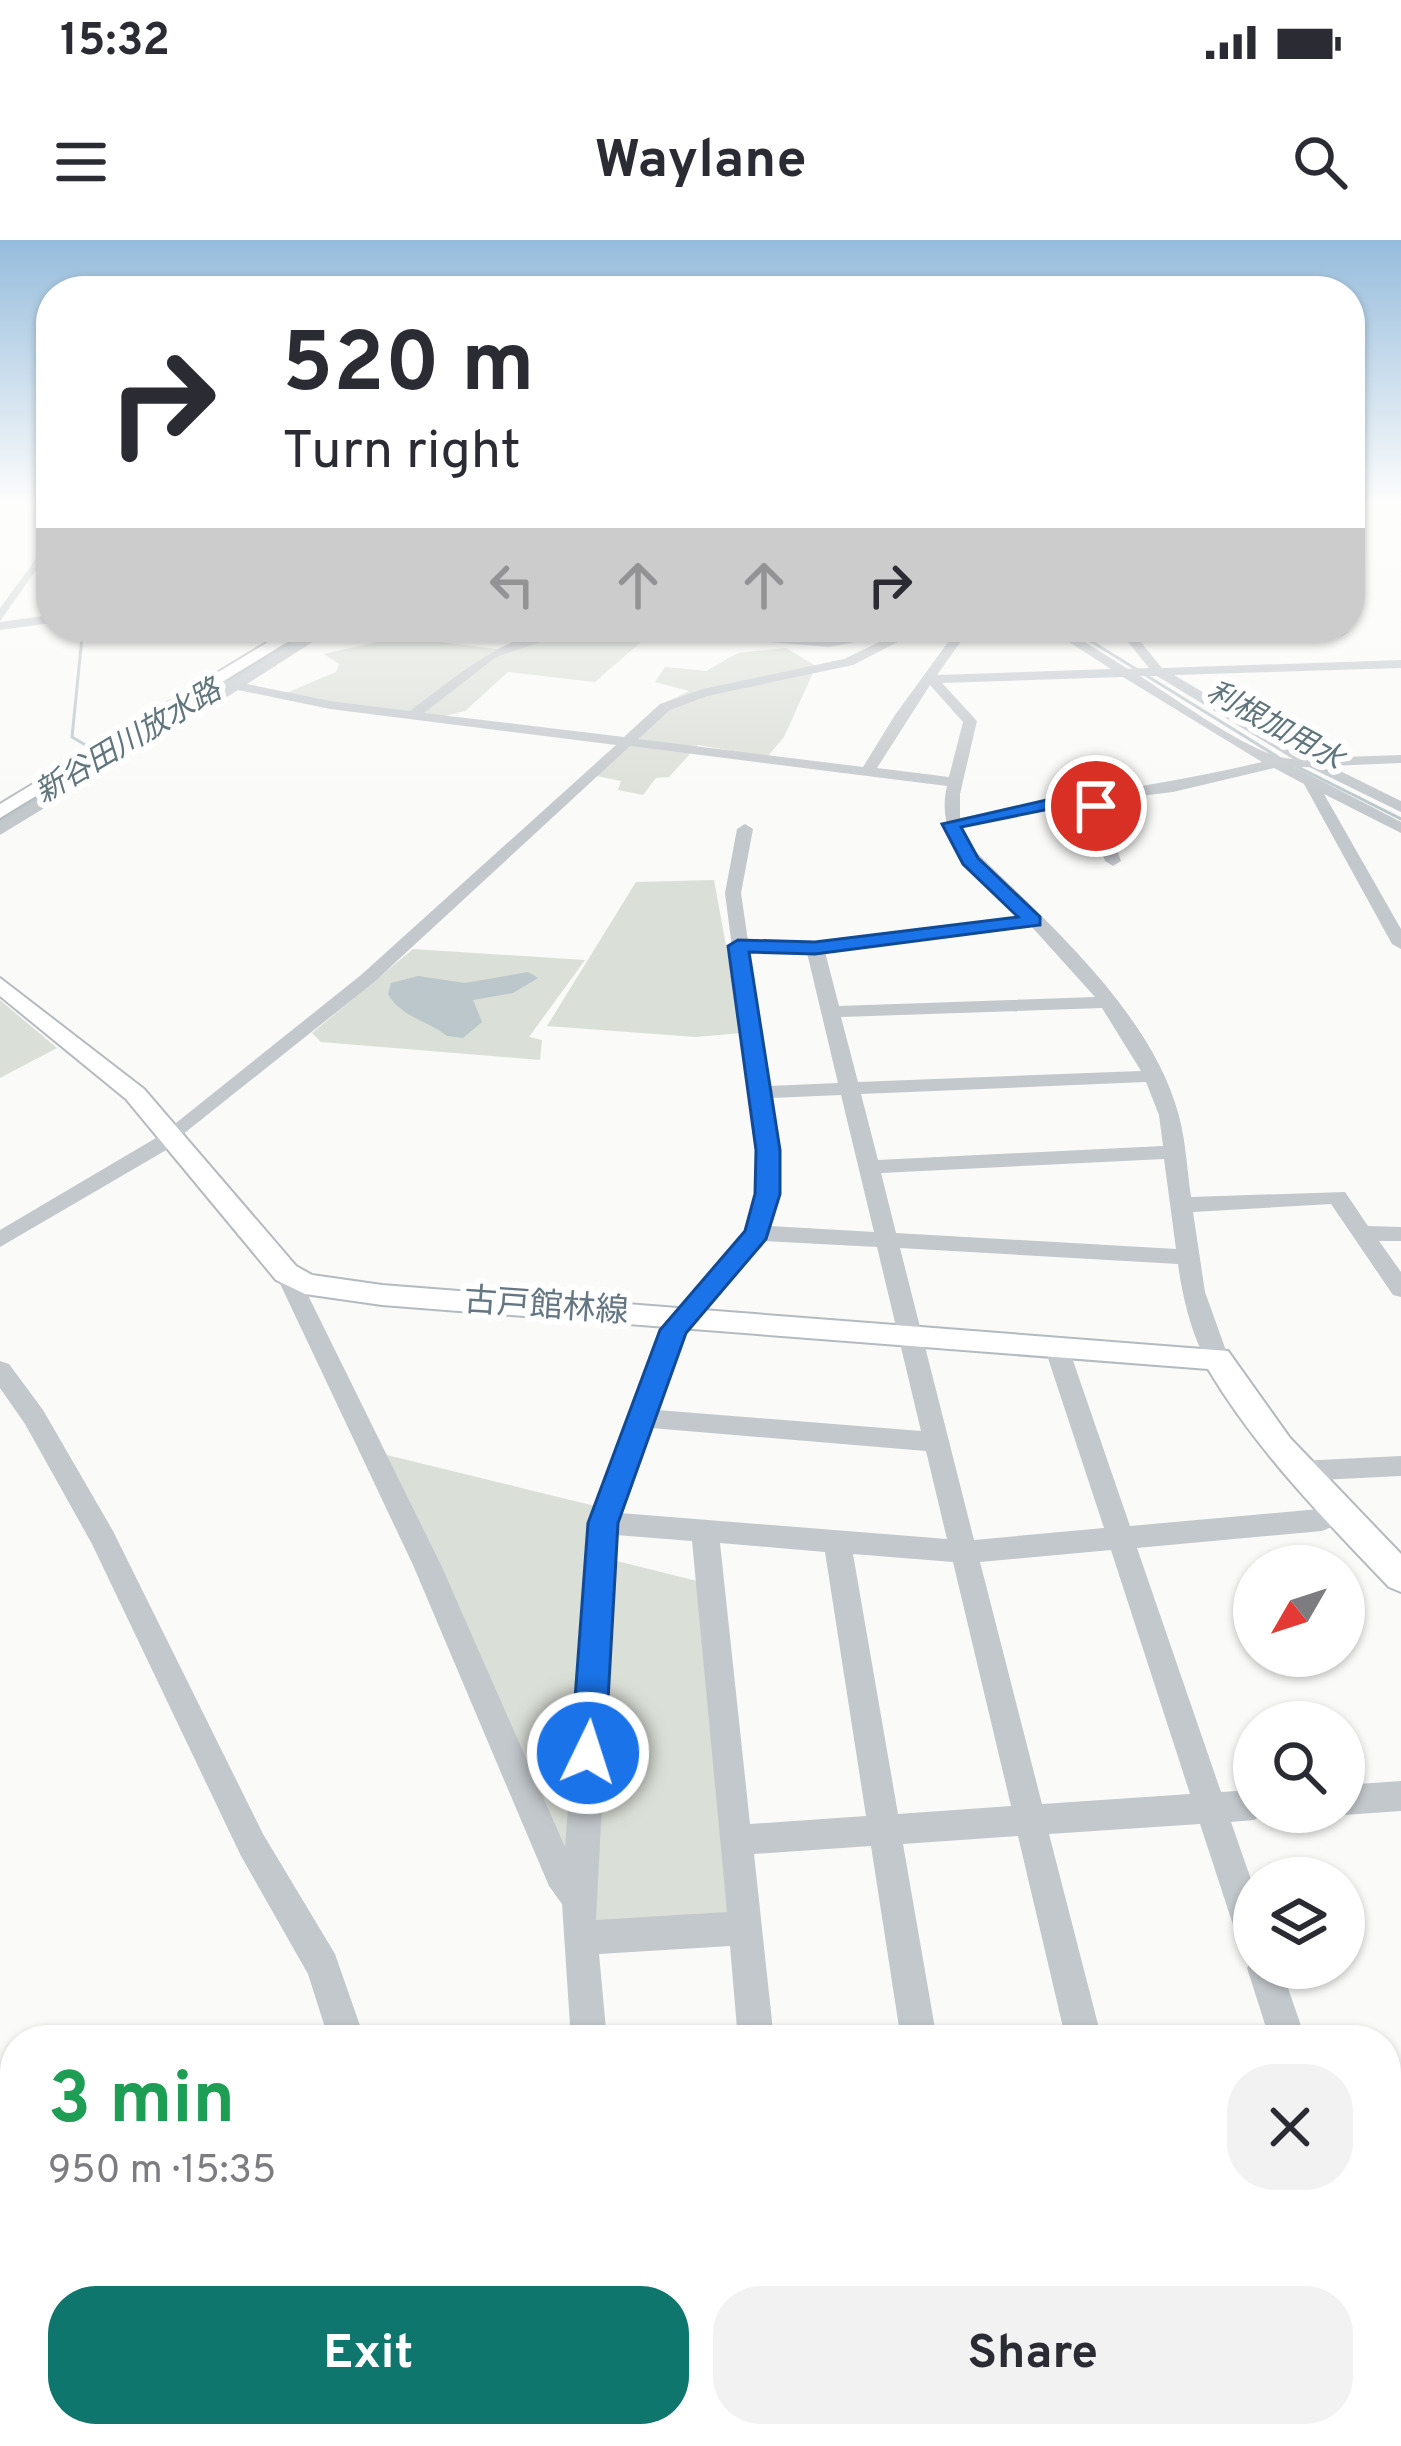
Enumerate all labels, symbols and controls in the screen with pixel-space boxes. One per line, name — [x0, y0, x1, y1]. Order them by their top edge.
text: 15:32 — [60, 14, 170, 71]
text: Waylane — [594, 128, 807, 197]
icon: menu — [48, 129, 114, 195]
icon: search — [1287, 129, 1353, 195]
text: 520 m — [282, 315, 535, 421]
icon: right — [84, 324, 240, 480]
text: Turn right — [282, 419, 521, 488]
icon: left — [479, 552, 545, 618]
icon: ahead — [605, 552, 671, 618]
icon: ahead — [731, 552, 797, 618]
icon: right — [857, 552, 923, 618]
water label: 新谷田川放水路 — [29, 672, 231, 813]
water label: 利根加用水 — [1199, 674, 1351, 781]
pin — [1045, 755, 1147, 857]
icon: arrive — [1063, 773, 1129, 839]
street label: 古戸館林線 — [462, 1281, 630, 1335]
north arrow — [1233, 1545, 1365, 1677]
map controls — [1233, 1545, 1365, 1989]
position arrow — [525, 1690, 651, 1816]
button: search — [1233, 1701, 1365, 1833]
button: layers — [1233, 1857, 1365, 1989]
text: 3 min — [48, 2057, 235, 2149]
button: close — [1227, 2064, 1353, 2190]
text: 950 m · 15:35 — [48, 2148, 276, 2197]
button: Exit — [48, 2286, 689, 2424]
button: Share — [713, 2286, 1353, 2424]

